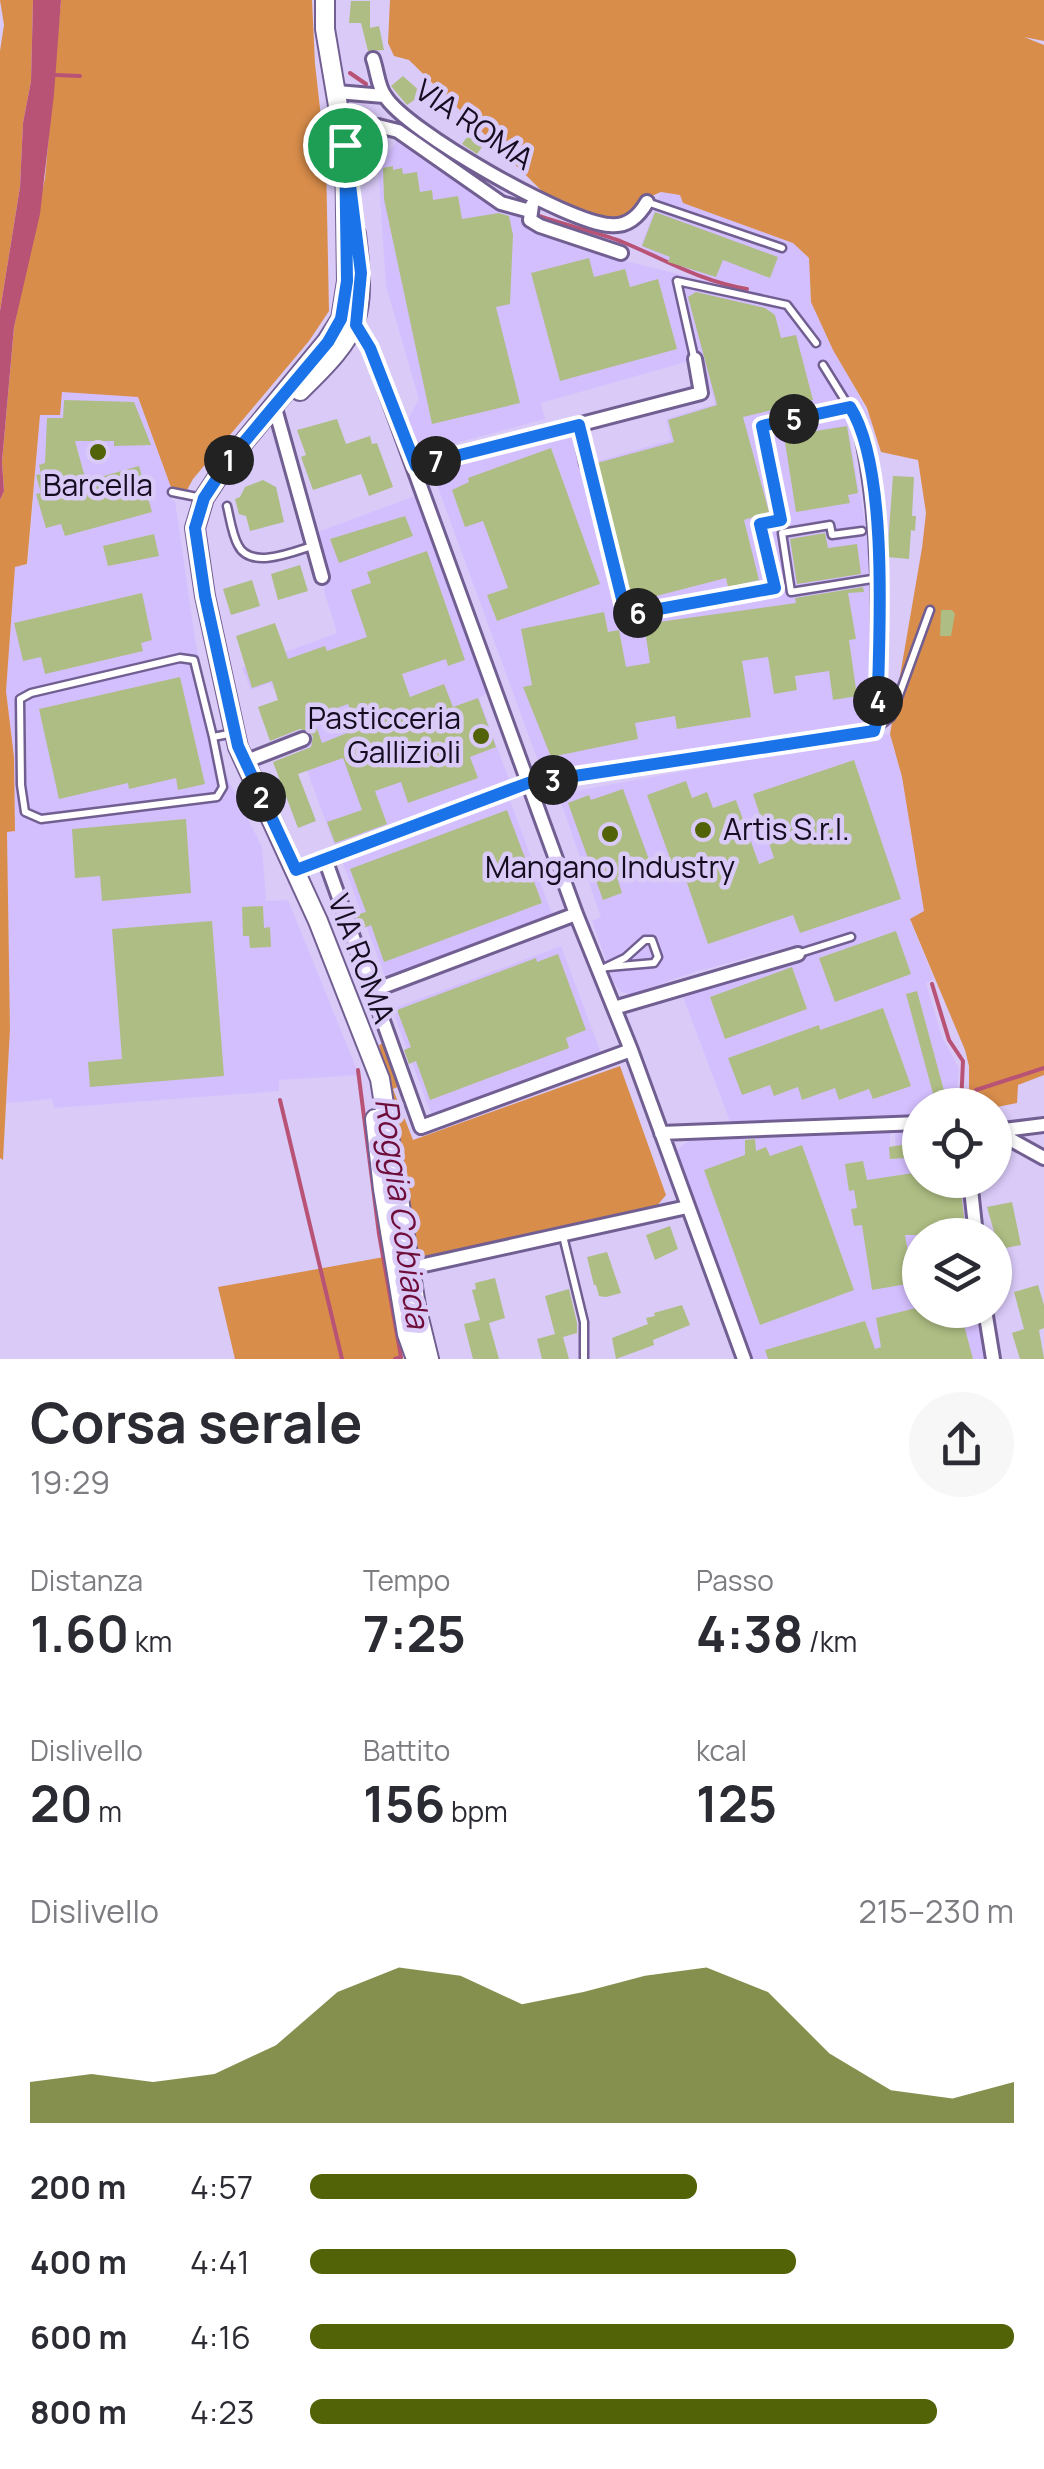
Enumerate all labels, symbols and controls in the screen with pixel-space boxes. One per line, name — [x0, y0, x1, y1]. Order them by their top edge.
street label: VIA ROMA — [407, 69, 542, 178]
pin — [303, 103, 388, 188]
icon: arrive — [318, 118, 373, 173]
pin: 5 — [769, 394, 819, 444]
text: 5 — [786, 400, 802, 438]
pin: 1 — [204, 435, 254, 485]
pin: 7 — [411, 436, 461, 486]
marker: Barcella — [87, 441, 109, 463]
text: 1 — [223, 441, 235, 479]
text: 7 — [429, 442, 443, 480]
place label: Barcella — [43, 464, 153, 505]
pin: 6 — [613, 588, 663, 638]
text: 6 — [629, 594, 647, 632]
pin: 4 — [853, 676, 903, 726]
text: 4 — [869, 682, 887, 720]
place label: Pasticceria Gallizioli — [308, 697, 461, 772]
marker: Pasticceria Gallizioli — [470, 725, 492, 747]
pin: 3 — [528, 755, 578, 805]
text: 3 — [545, 761, 561, 799]
pin: 2 — [236, 772, 286, 822]
text: 2 — [253, 778, 269, 816]
place label: Artis S.r.l. — [723, 808, 850, 849]
marker: Artis S.r.l. — [692, 819, 714, 841]
marker: Mangano Industry — [599, 823, 621, 845]
place label: Mangano Industry — [485, 846, 735, 887]
street label: VIA ROMA — [319, 888, 406, 1029]
map controls — [902, 1088, 1012, 1328]
button: locate — [902, 1088, 1012, 1198]
water label: Roggia Cobiada — [365, 1095, 441, 1333]
button: layers — [902, 1218, 1012, 1328]
text: Corsa serale — [30, 1384, 362, 1460]
button: share — [909, 1392, 1014, 1497]
text: 19:29 — [30, 1460, 110, 1504]
text: Distanza — [30, 1561, 143, 1599]
text: Tempo — [363, 1561, 450, 1599]
text: Passo — [696, 1561, 774, 1599]
text: 1.60 — [30, 1599, 129, 1667]
text: 7:25 — [363, 1599, 466, 1667]
text: 4:38 — [696, 1599, 803, 1667]
text: km — [129, 1622, 172, 1660]
text: /km — [803, 1622, 857, 1660]
text: Dislivello — [30, 1731, 143, 1769]
text: Battito — [363, 1731, 450, 1769]
text: kcal — [696, 1731, 747, 1769]
text: 20 — [30, 1769, 93, 1837]
text: 156 — [363, 1769, 445, 1837]
text: 125 — [696, 1769, 777, 1837]
text: m — [93, 1792, 122, 1830]
text: bpm — [445, 1792, 508, 1830]
text: Dislivello — [30, 1889, 159, 1933]
text: 215–230 m — [859, 1889, 1014, 1933]
text: 200 m — [30, 2165, 126, 2209]
text: 4:57 — [190, 2165, 253, 2209]
text: 400 m — [30, 2240, 127, 2284]
text: 4:41 — [190, 2240, 250, 2284]
text: 600 m — [30, 2315, 127, 2359]
text: 4:16 — [190, 2315, 251, 2359]
text: 800 m — [30, 2390, 127, 2434]
text: 4:23 — [190, 2390, 254, 2434]

